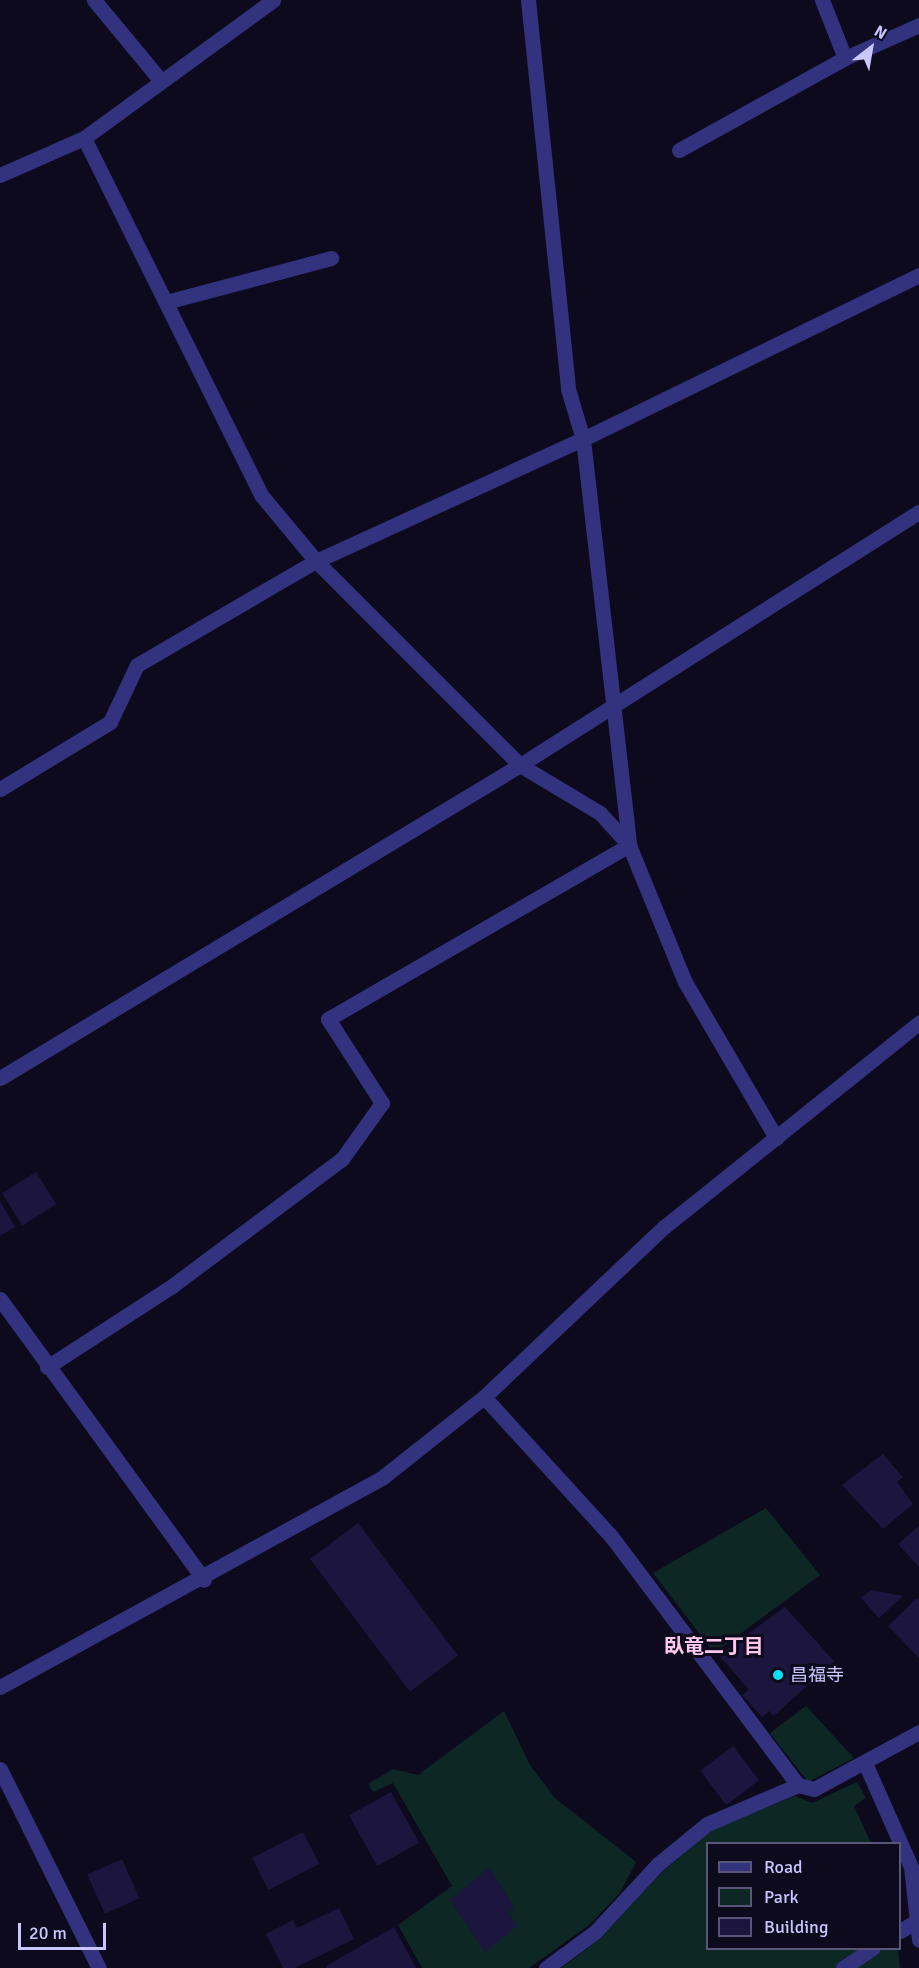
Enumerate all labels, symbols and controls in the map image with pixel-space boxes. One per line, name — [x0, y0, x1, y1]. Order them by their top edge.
north arrow — [841, 18, 901, 78]
text: N — [870, 21, 890, 44]
district label: 臥竜二丁目 — [664, 1634, 764, 1658]
place label: 昌福寺 — [790, 1664, 844, 1686]
marker: 昌福寺 — [771, 1668, 785, 1682]
legend — [706, 1842, 901, 1950]
text: Road — [764, 1856, 803, 1878]
text: Park — [764, 1886, 799, 1908]
scale bar — [21, 1911, 110, 1949]
text: Building — [764, 1916, 828, 1938]
text: 20 m — [29, 1922, 67, 1944]

